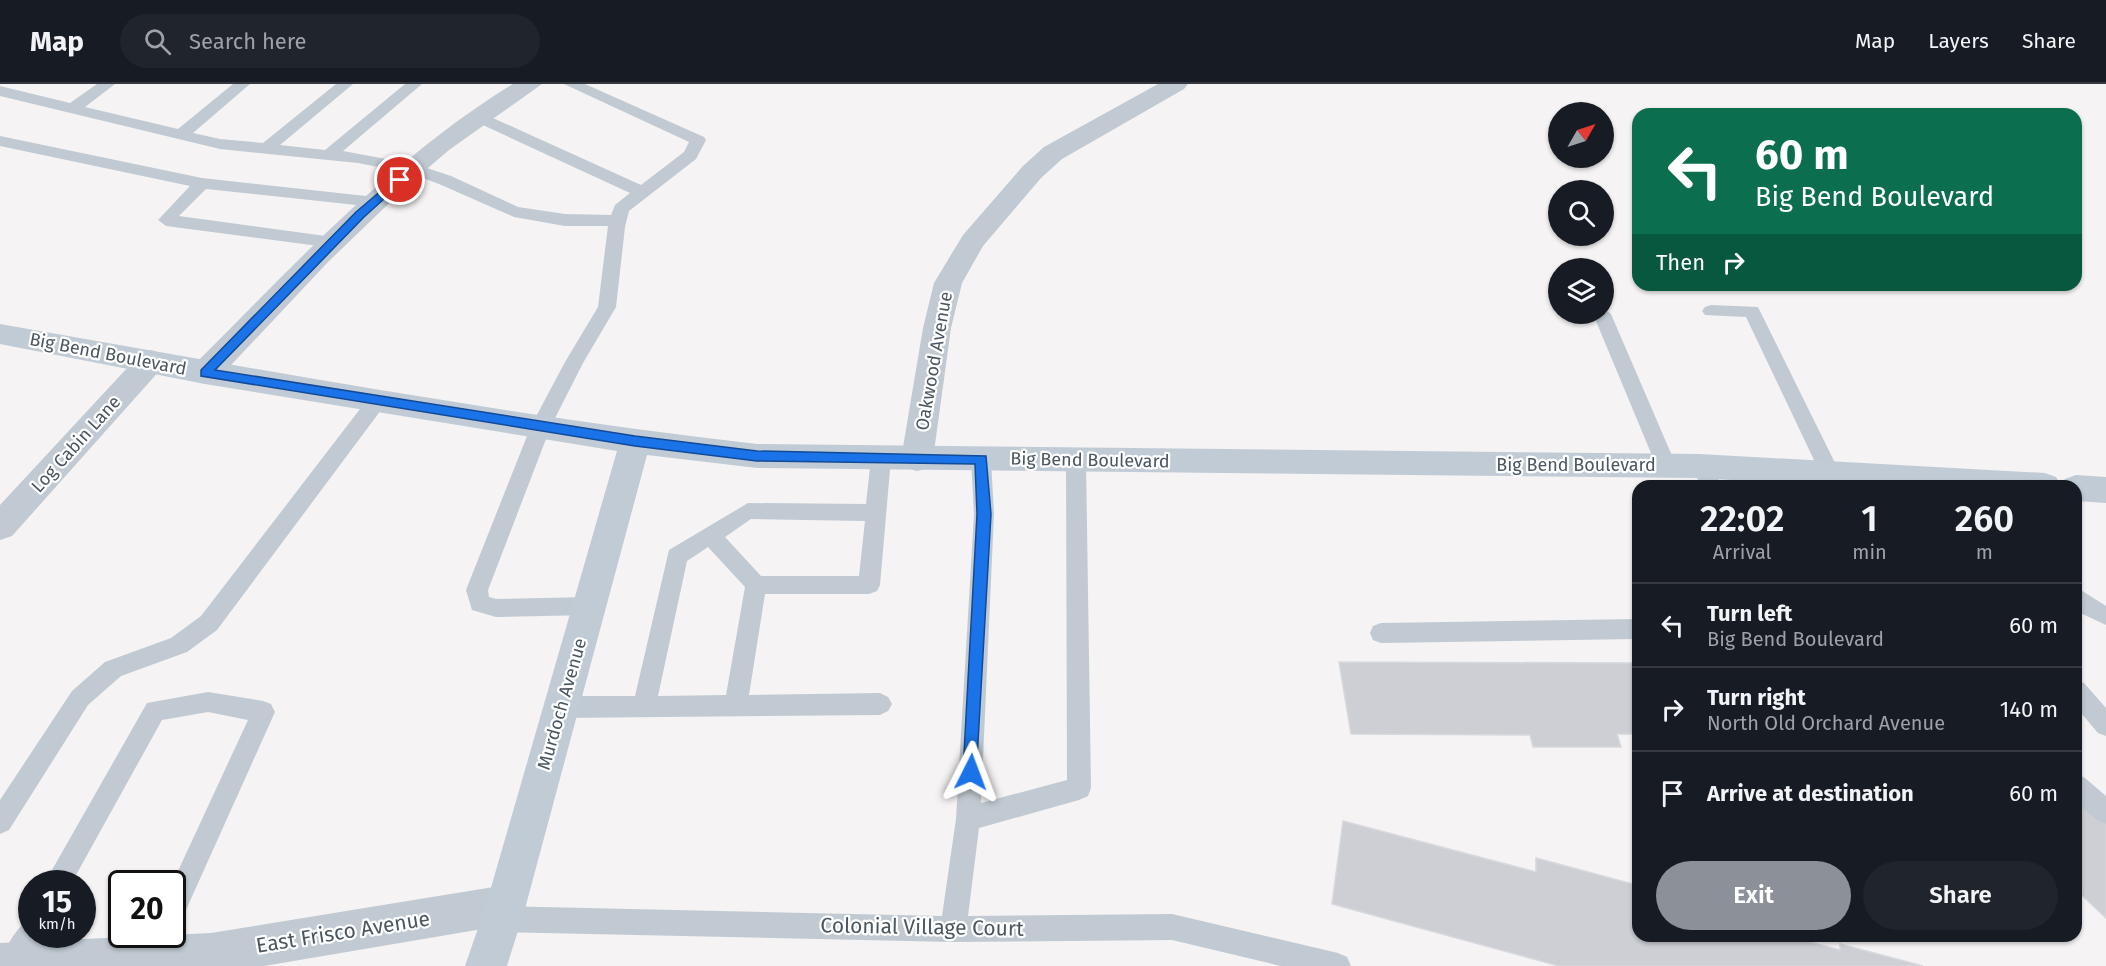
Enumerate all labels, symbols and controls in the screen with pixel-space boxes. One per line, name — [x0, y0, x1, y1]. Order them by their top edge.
search box — [120, 14, 540, 68]
text: Map — [30, 25, 84, 58]
icon: search — [141, 25, 174, 58]
text: Search here — [189, 28, 307, 55]
text: Map — [1855, 28, 1895, 54]
text: Layers — [1928, 28, 1989, 54]
text: Share — [2022, 28, 2076, 54]
north arrow — [1548, 102, 1614, 168]
map controls — [1548, 102, 1614, 324]
text: 60 m — [1755, 130, 1849, 180]
icon: left — [1656, 132, 1734, 210]
pin — [374, 154, 425, 205]
icon: arrive — [383, 163, 416, 196]
button: search — [1548, 180, 1614, 246]
text: Big Bend Boulevard — [1755, 181, 1994, 213]
icon: right — [1717, 246, 1750, 279]
text: Then — [1656, 249, 1705, 276]
button: layers — [1548, 258, 1614, 324]
street label: Oakwood Avenue — [911, 290, 957, 432]
street label: Big Bend Boulevard — [28, 328, 188, 380]
street label: Log Cabin Lane — [27, 391, 125, 497]
street label: Big Bend Boulevard — [1010, 448, 1170, 472]
street label: Big Bend Boulevard — [1496, 454, 1656, 476]
text: 22:02 — [1700, 497, 1784, 541]
text: 1 — [1861, 497, 1878, 541]
text: 260 — [1955, 497, 2014, 541]
text: Arrival — [1713, 540, 1771, 564]
text: min — [1852, 540, 1887, 564]
text: m — [1976, 540, 1993, 564]
text: Turn left — [1707, 600, 1792, 627]
icon: left — [1656, 609, 1689, 642]
text: 60 m — [2009, 612, 2058, 639]
text: Big Bend Boulevard — [1707, 627, 1884, 651]
street label: Murdoch Avenue — [533, 636, 591, 772]
text: Turn right — [1707, 684, 1806, 711]
icon: right — [1656, 693, 1689, 726]
text: 140 m — [2000, 696, 2058, 723]
text: North Old Orchard Avenue — [1707, 711, 1945, 735]
position arrow — [939, 740, 1003, 804]
icon: arrive — [1656, 777, 1689, 810]
text: Arrive at destination — [1707, 780, 1914, 807]
text: 60 m — [2009, 780, 2058, 807]
button: Exit — [1656, 861, 1851, 930]
button: Share — [1863, 861, 2058, 930]
speed limit sign: 20 — [108, 870, 186, 948]
text: 15 — [42, 884, 72, 920]
street label: East Frisco Avenue — [254, 905, 432, 959]
street label: Colonial Village Court — [820, 912, 1024, 942]
text: km/h — [38, 915, 76, 933]

